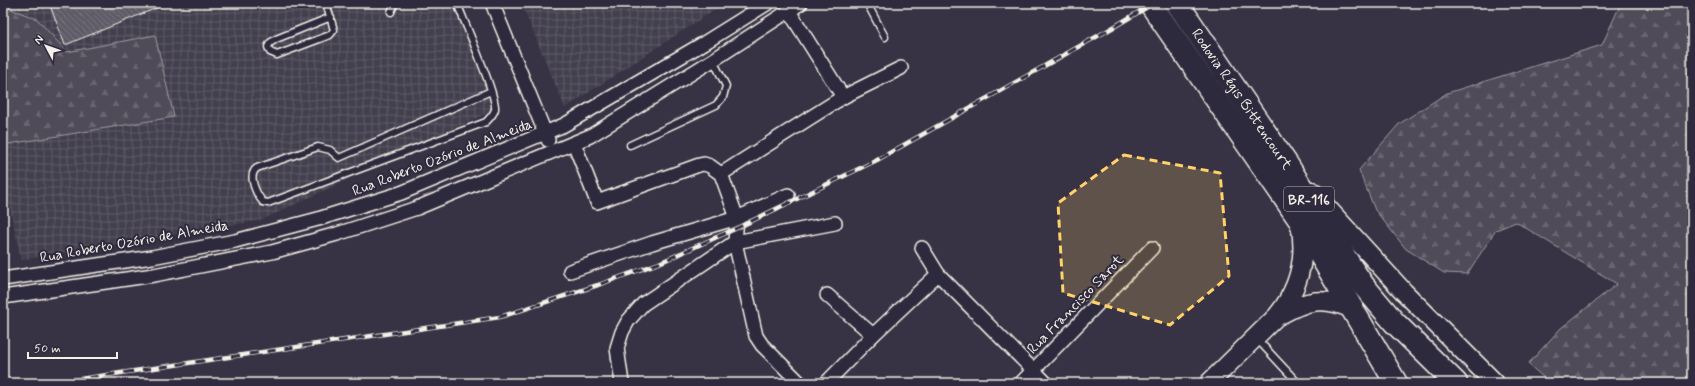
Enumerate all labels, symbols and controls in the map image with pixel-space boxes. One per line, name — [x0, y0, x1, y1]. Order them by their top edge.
street label: Rodovia Régis Bittencourt — [1186, 25, 1297, 174]
north arrow — [26, 26, 66, 66]
text: N — [32, 33, 47, 47]
street label: Rua Roberto Ozório de Almeida — [350, 114, 535, 202]
road number: BR-116 — [1284, 187, 1334, 211]
street label: Rua Roberto Ozório de Almeida — [38, 215, 230, 268]
street label: Rua Francisco Sarot — [1023, 250, 1129, 359]
scale bar — [28, 334, 117, 360]
text: 50 m — [34, 341, 61, 357]

